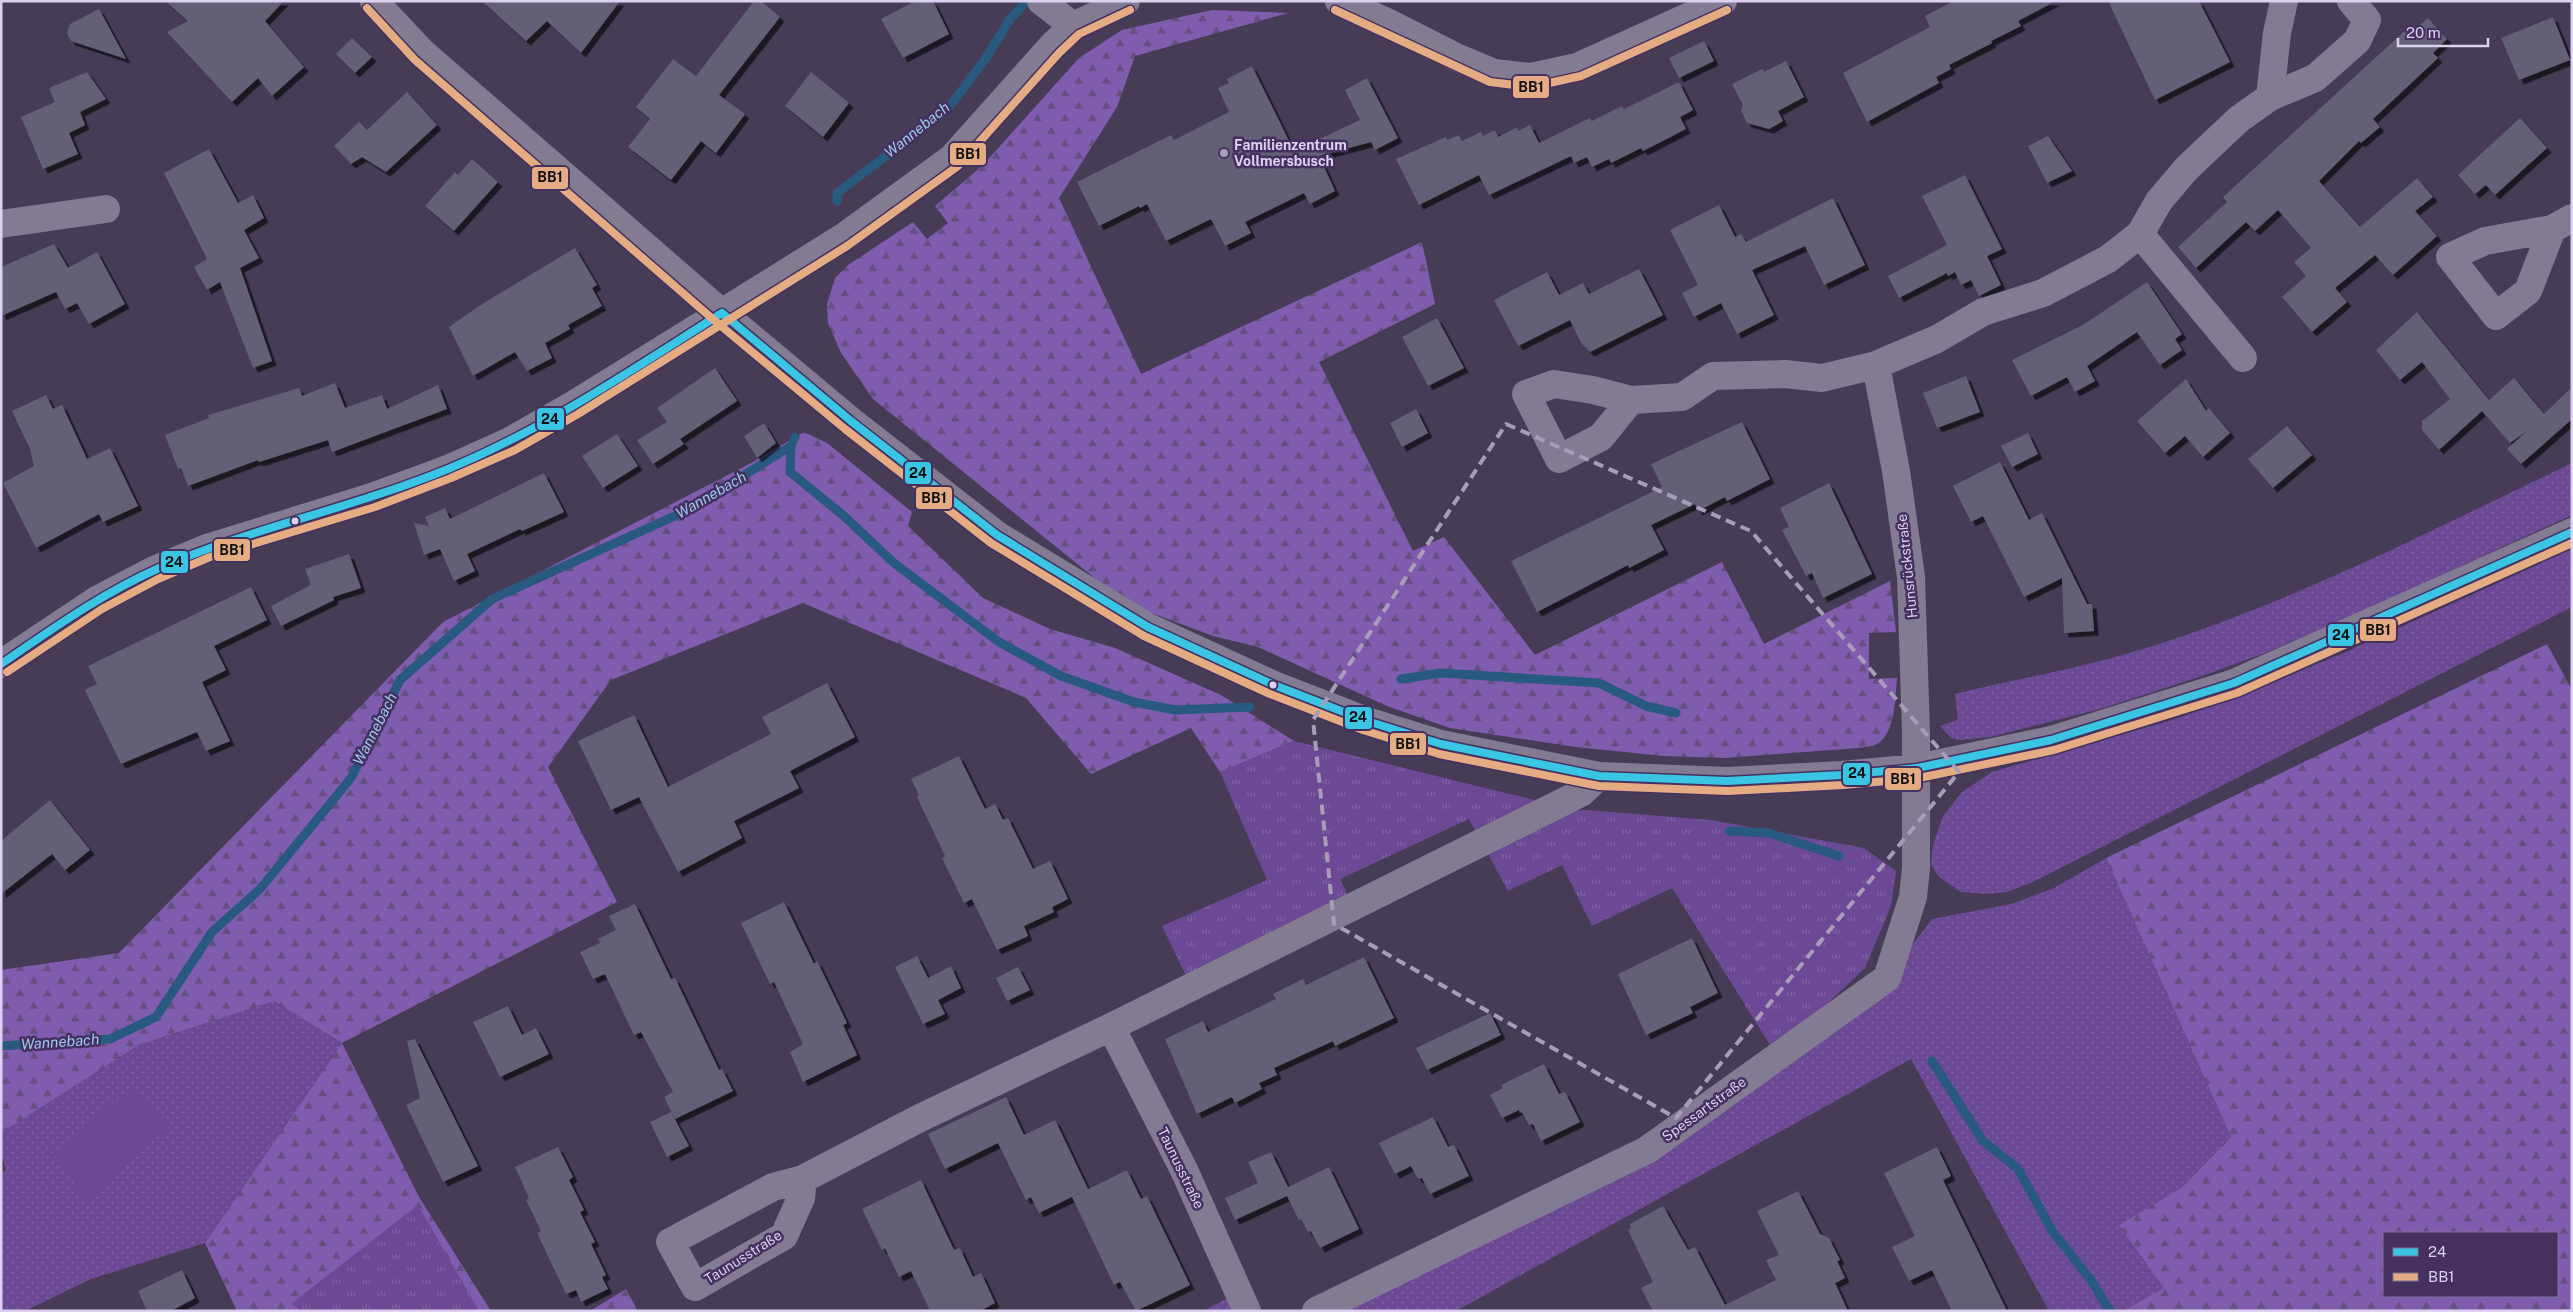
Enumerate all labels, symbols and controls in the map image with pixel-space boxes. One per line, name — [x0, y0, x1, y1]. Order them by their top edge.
scale bar — [2398, 15, 2488, 47]
text: 20 m — [2406, 24, 2441, 41]
line badge: BB1 — [1512, 75, 1550, 99]
text: BB1 — [1518, 79, 1544, 95]
water label: Wannebach — [881, 98, 953, 161]
place label: Familienzentrum Vollmersbusch — [1234, 137, 1347, 169]
line badge: BB1 — [949, 142, 987, 166]
text: BB1 — [955, 146, 981, 162]
marker: Familienzentrum Vollmersbusch — [1218, 147, 1230, 159]
line badge: BB1 — [531, 166, 569, 190]
text: BB1 — [537, 169, 563, 185]
line badge: 24 — [536, 407, 565, 431]
text: 24 — [541, 411, 559, 427]
line badge: 24 — [904, 461, 932, 485]
text: 24 — [909, 465, 927, 481]
water label: Wannebach — [672, 468, 749, 522]
line badge: BB1 — [915, 486, 953, 510]
text: BB1 — [921, 490, 947, 506]
street label: Hunsrückstraße — [1894, 513, 1920, 619]
unlabelled marker — [290, 516, 300, 526]
line badge: BB1 — [213, 538, 251, 562]
text: BB1 — [219, 542, 245, 558]
line badge: 24 — [160, 550, 189, 574]
text: 24 — [165, 554, 183, 570]
line badge: BB1 — [2359, 618, 2397, 642]
text: BB1 — [2365, 622, 2391, 638]
line badge: 24 — [2327, 623, 2355, 647]
text: 24 — [2332, 627, 2350, 643]
unlabelled marker — [1268, 680, 1278, 690]
water label: Wannebach — [349, 690, 400, 768]
line badge: 24 — [1344, 706, 1373, 730]
text: 24 — [1349, 709, 1367, 725]
line badge: BB1 — [1389, 732, 1427, 756]
text: BB1 — [1395, 736, 1421, 752]
line badge: 24 — [1842, 762, 1871, 786]
text: 24 — [1848, 765, 1866, 781]
line badge: BB1 — [1884, 767, 1922, 791]
text: BB1 — [1890, 771, 1916, 787]
water label: Wannebach — [20, 1030, 100, 1053]
street label: Spessartstraße — [1659, 1073, 1749, 1145]
street label: Taunusstraße — [1154, 1125, 1208, 1211]
street label: Taunusstraße — [701, 1227, 785, 1287]
legend — [2383, 1232, 2558, 1297]
text: 24 — [2428, 1243, 2446, 1260]
text: BB1 — [2428, 1268, 2454, 1285]

